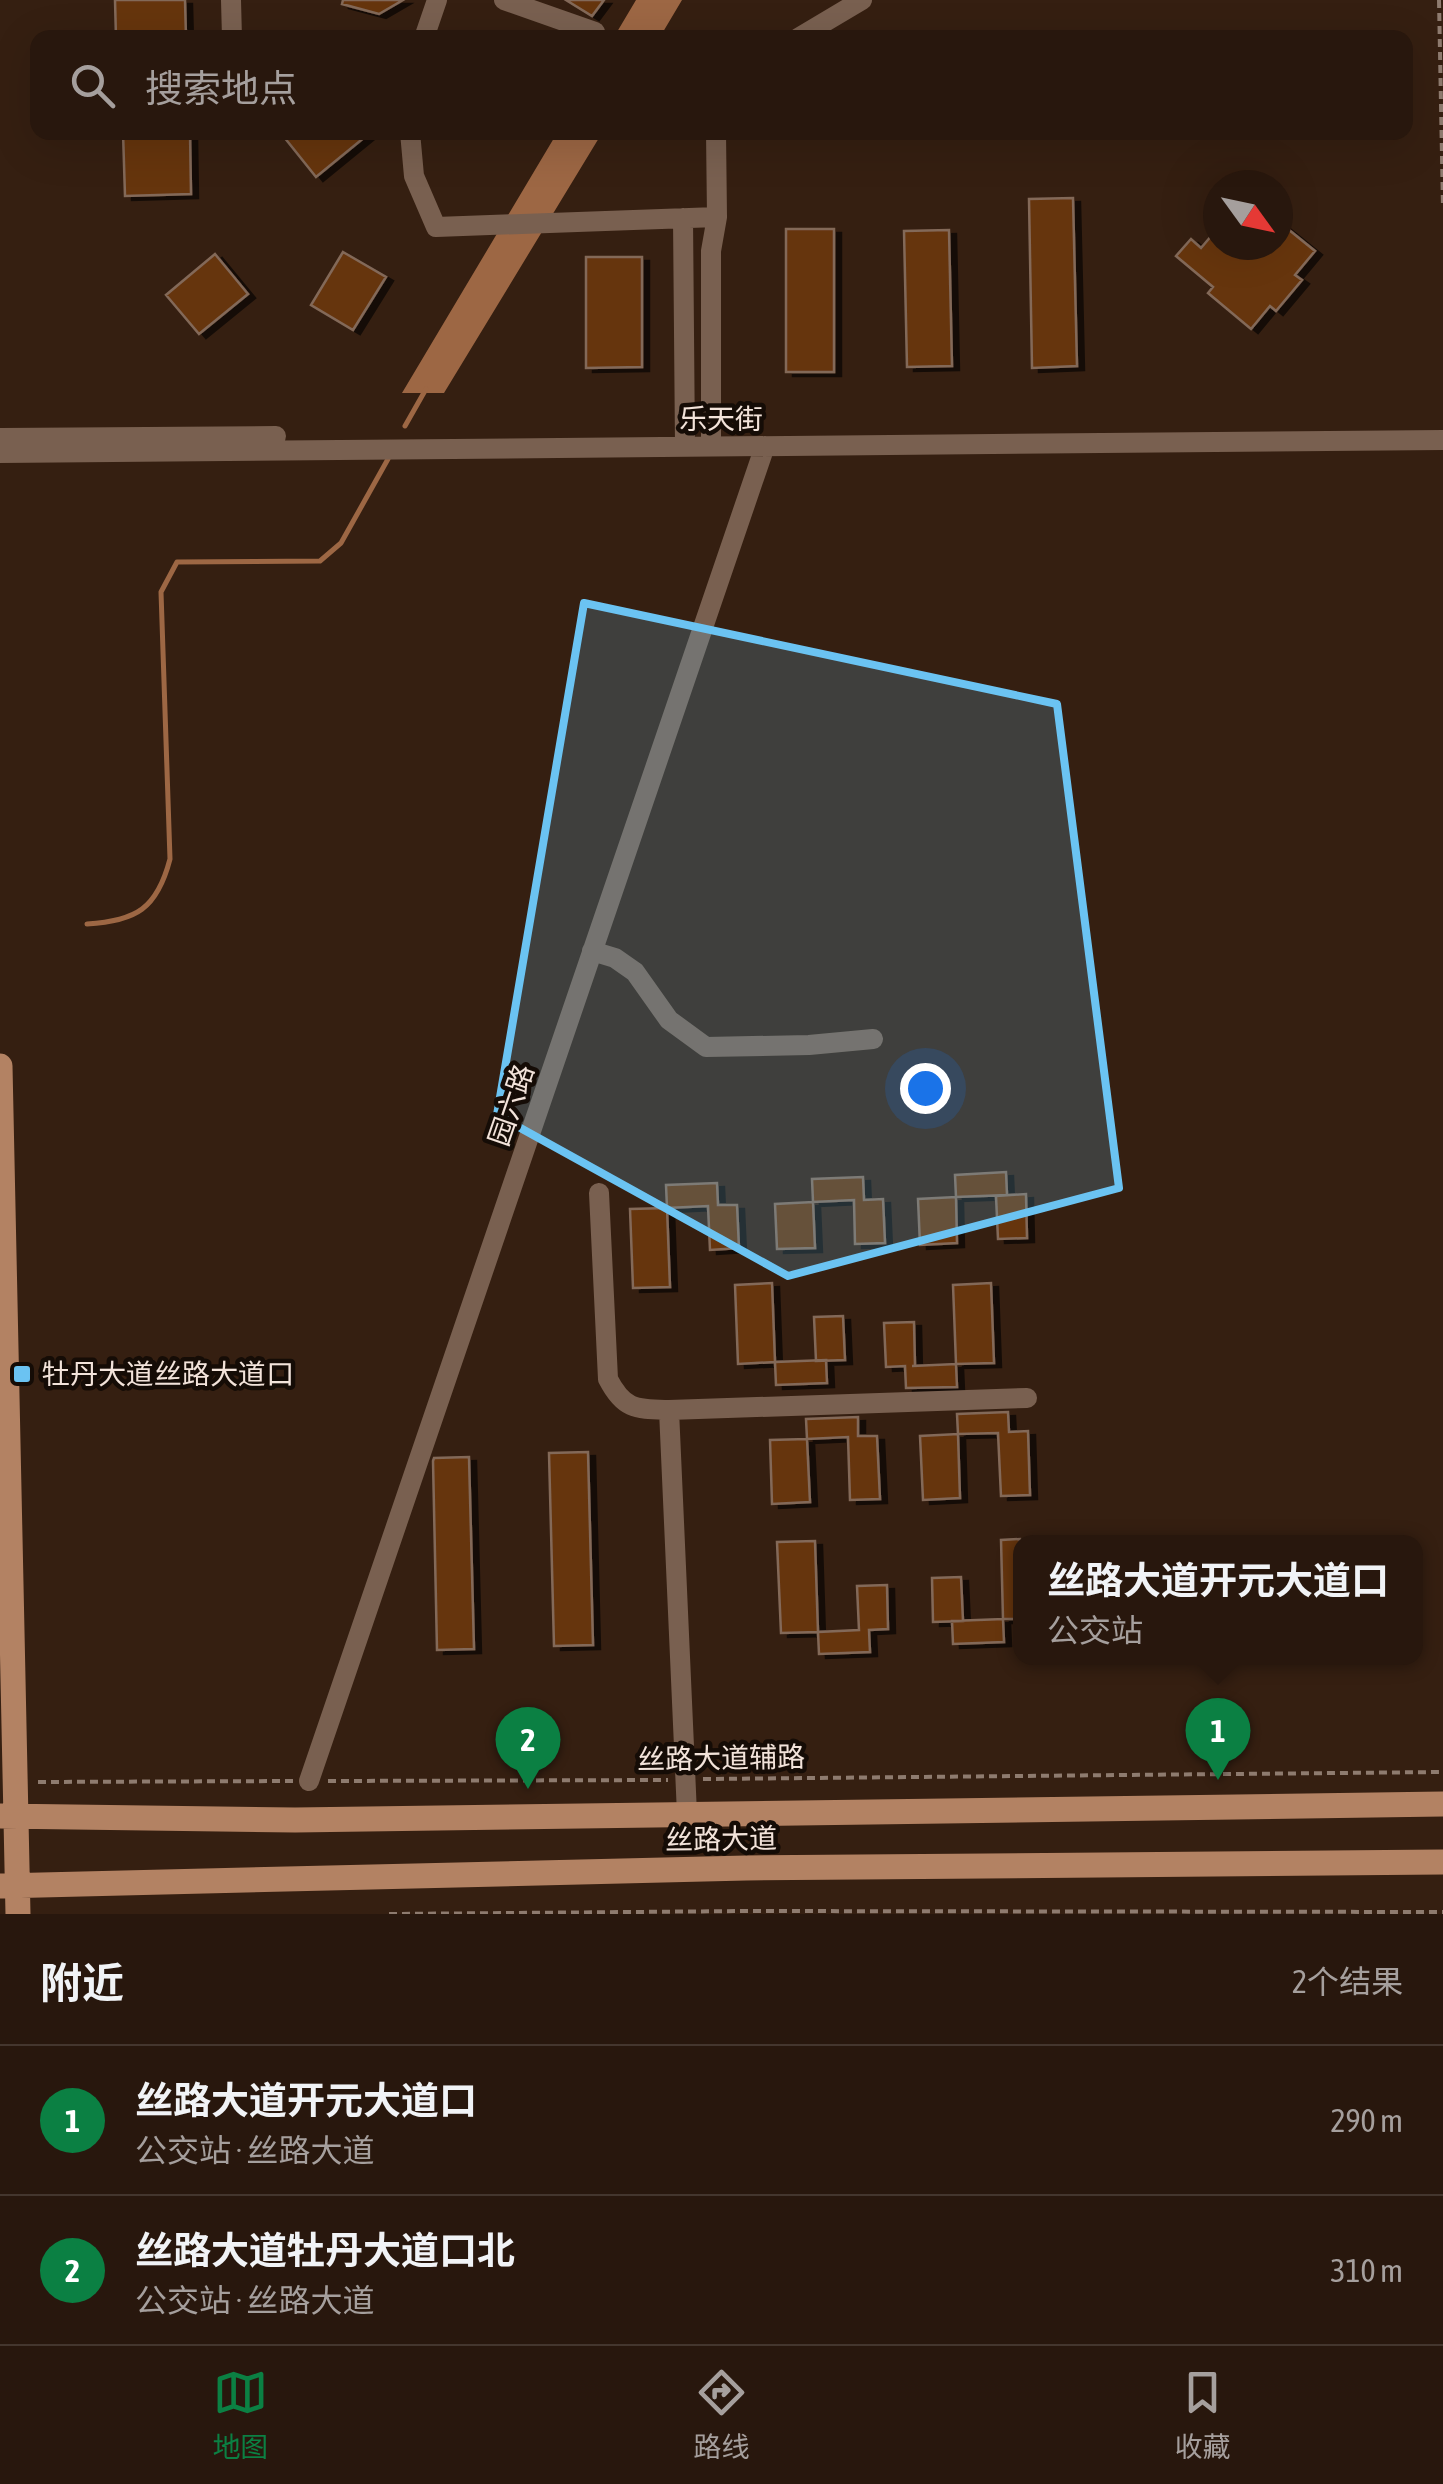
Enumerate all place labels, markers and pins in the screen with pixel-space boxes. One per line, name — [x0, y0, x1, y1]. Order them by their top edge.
place label: 牡丹大道丝路大道口 — [42, 1358, 294, 1390]
marker: 牡丹大道丝路大道口 — [11, 1363, 33, 1385]
pin: 1 — [1186, 1698, 1250, 1780]
pin: 2 — [496, 1706, 560, 1789]

